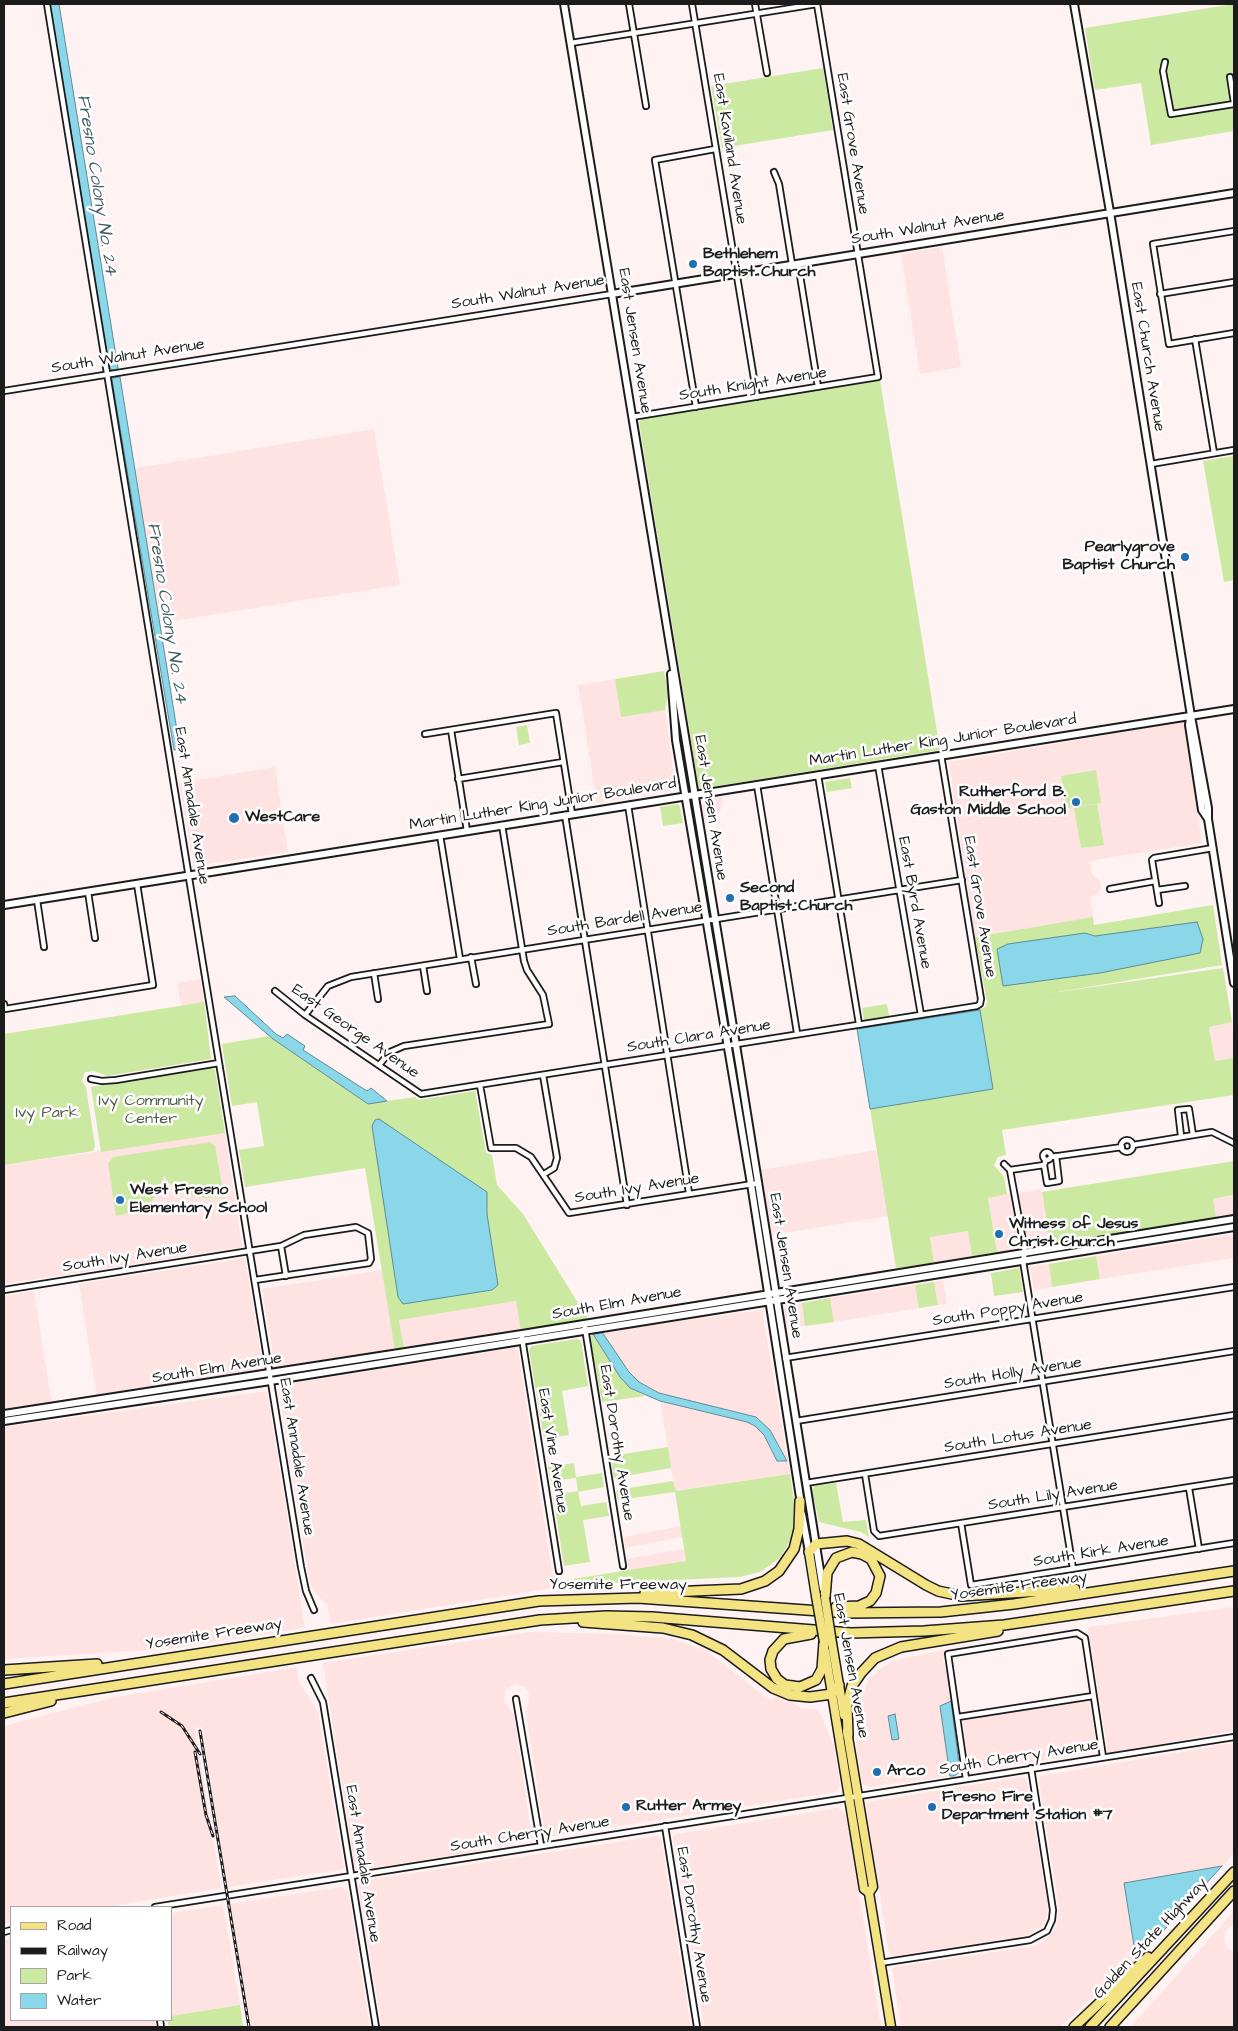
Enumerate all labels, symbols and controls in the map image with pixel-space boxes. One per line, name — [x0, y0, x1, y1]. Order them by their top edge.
street label: East Kaviland Avenue — [708, 72, 750, 226]
street label: East Grove Avenue — [831, 72, 873, 216]
water label: Fresno Colony No. 24 — [71, 93, 121, 277]
street label: South Walnut Avenue — [850, 206, 1006, 250]
place label: Bethlehem Baptist Church — [703, 245, 815, 283]
marker: Bethlehem Baptist Church — [687, 258, 699, 270]
street label: East Jensen Avenue — [613, 267, 655, 415]
street label: South Walnut Avenue — [450, 271, 606, 315]
street label: East Church Avenue — [1126, 281, 1168, 433]
street label: South Walnut Avenue — [50, 335, 206, 379]
street label: South Knight Avenue — [678, 364, 828, 406]
water label: Fresno Colony No. 24 — [141, 521, 191, 705]
place label: Pearlygrove Baptist Church — [1063, 538, 1175, 576]
marker: Pearlygrove Baptist Church — [1179, 551, 1191, 563]
street label: Martin Luther King Junior Boulevard — [808, 710, 1078, 772]
street label: East Annadale Avenue — [169, 726, 213, 886]
street label: East Jensen Avenue — [689, 734, 731, 882]
street label: Martin Luther King Junior Boulevard — [408, 774, 678, 836]
place label: Rutherford B. Gaston Middle School — [910, 783, 1066, 821]
marker: Rutherford B. Gaston Middle School — [1070, 796, 1082, 808]
place label: WestCare — [245, 808, 320, 828]
marker: WestCare — [227, 811, 241, 825]
street label: East Byrd Avenue — [893, 835, 935, 971]
street label: East Grove Avenue — [958, 835, 1000, 979]
place label: Second Baptist Church — [740, 879, 852, 917]
marker: Second Baptist Church — [724, 892, 736, 904]
street label: South Bardell Avenue — [546, 898, 704, 942]
street label: East George Avenue — [287, 981, 423, 1083]
street label: South Clara Avenue — [626, 1016, 772, 1058]
park label: Ivy Community Center — [99, 1092, 203, 1130]
park label: Ivy Park — [16, 1104, 78, 1124]
street label: South Ivy Avenue — [573, 1170, 701, 1208]
place label: West Fresno Elementary School — [130, 1181, 267, 1219]
street label: East Jensen Avenue — [764, 1192, 806, 1340]
marker: West Fresno Elementary School — [114, 1194, 126, 1206]
place label: Witness of Jesus Christ Church — [1009, 1215, 1138, 1253]
marker: Witness of Jesus Christ Church — [993, 1228, 1005, 1240]
street label: South Ivy Avenue — [61, 1239, 189, 1277]
street label: South Elm Avenue — [551, 1283, 683, 1325]
street label: South Poppy Avenue — [931, 1289, 1085, 1331]
street label: South Elm Avenue — [151, 1349, 283, 1389]
street label: South Holly Avenue — [943, 1354, 1083, 1394]
street label: East Dorothy Avenue — [594, 1364, 638, 1522]
street label: East Annadale Avenue — [274, 1377, 318, 1537]
street label: East Vine Avenue — [533, 1387, 571, 1515]
street label: South Lotus Avenue — [943, 1416, 1093, 1458]
street label: South Lily Avenue — [987, 1476, 1119, 1516]
street label: South Kirk Avenue — [1032, 1532, 1170, 1572]
street label: Yosemite Freeway — [949, 1568, 1089, 1606]
street label: Yosemite Freeway — [549, 1576, 687, 1596]
street label: East Jensen Avenue — [828, 1592, 872, 1740]
street label: Yosemite Freeway — [144, 1615, 284, 1655]
street label: South Cherry Avenue — [938, 1736, 1100, 1780]
place label: Arco — [887, 1762, 925, 1782]
marker: Arco — [871, 1766, 883, 1778]
street label: East Annadale Avenue — [340, 1784, 384, 1944]
place label: Fresno Fire Department Station #7 — [942, 1788, 1113, 1826]
place label: Rutter Armey — [636, 1797, 741, 1817]
marker: Rutter Armey — [620, 1801, 632, 1813]
marker: Fresno Fire Department Station #7 — [926, 1801, 938, 1813]
street label: South Cherry Avenue — [449, 1813, 611, 1857]
street label: East Dorothy Avenue — [671, 1846, 715, 2004]
street label: Golden State Highway — [1090, 1875, 1212, 2003]
legend — [10, 1906, 172, 2021]
text: Road — [57, 1915, 91, 1936]
text: Railway — [57, 1940, 108, 1961]
text: Park — [57, 1965, 92, 1986]
text: Water — [57, 1990, 101, 2011]

